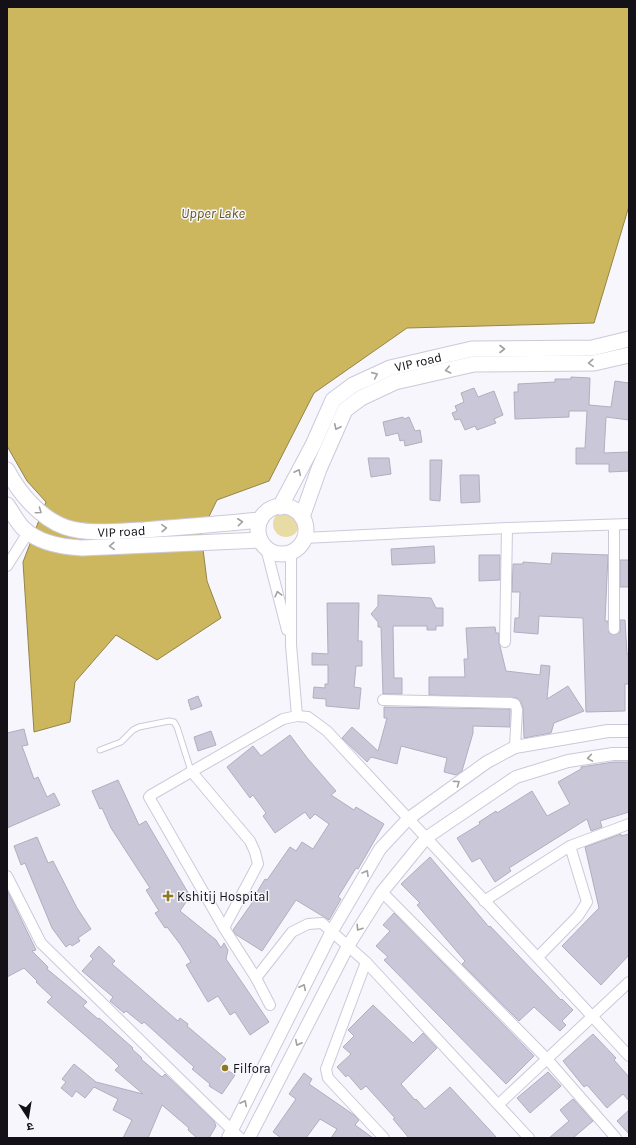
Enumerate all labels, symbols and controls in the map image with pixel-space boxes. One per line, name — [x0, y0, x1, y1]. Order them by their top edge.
water label: Upper Lake — [181, 205, 246, 222]
one-way arrow — [499, 345, 505, 353]
street label: VIP road — [393, 349, 443, 374]
one-way arrow — [588, 358, 594, 367]
one-way arrow — [444, 366, 451, 374]
one-way arrow — [371, 372, 379, 380]
one-way arrow — [334, 422, 342, 430]
one-way arrow — [293, 469, 301, 476]
one-way arrow — [35, 506, 42, 513]
one-way arrow — [237, 518, 243, 527]
street label: VIP road — [97, 522, 146, 539]
one-way arrow — [161, 524, 167, 533]
one-way arrow — [109, 542, 115, 551]
one-way arrow — [274, 591, 283, 598]
one-way arrow — [587, 753, 593, 762]
one-way arrow — [453, 780, 460, 788]
one-way arrow — [361, 870, 368, 877]
place label: Kshitij Hospital — [177, 889, 269, 904]
marker: Kshitij Hospital — [162, 890, 174, 902]
one-way arrow — [357, 924, 364, 931]
one-way arrow — [298, 984, 306, 991]
one-way arrow — [295, 1039, 303, 1046]
place label: Filfora — [233, 1061, 271, 1076]
marker: Filfora — [220, 1063, 230, 1073]
north arrow — [8, 1097, 48, 1137]
one-way arrow — [240, 1100, 247, 1107]
text: उ — [25, 1119, 34, 1133]

